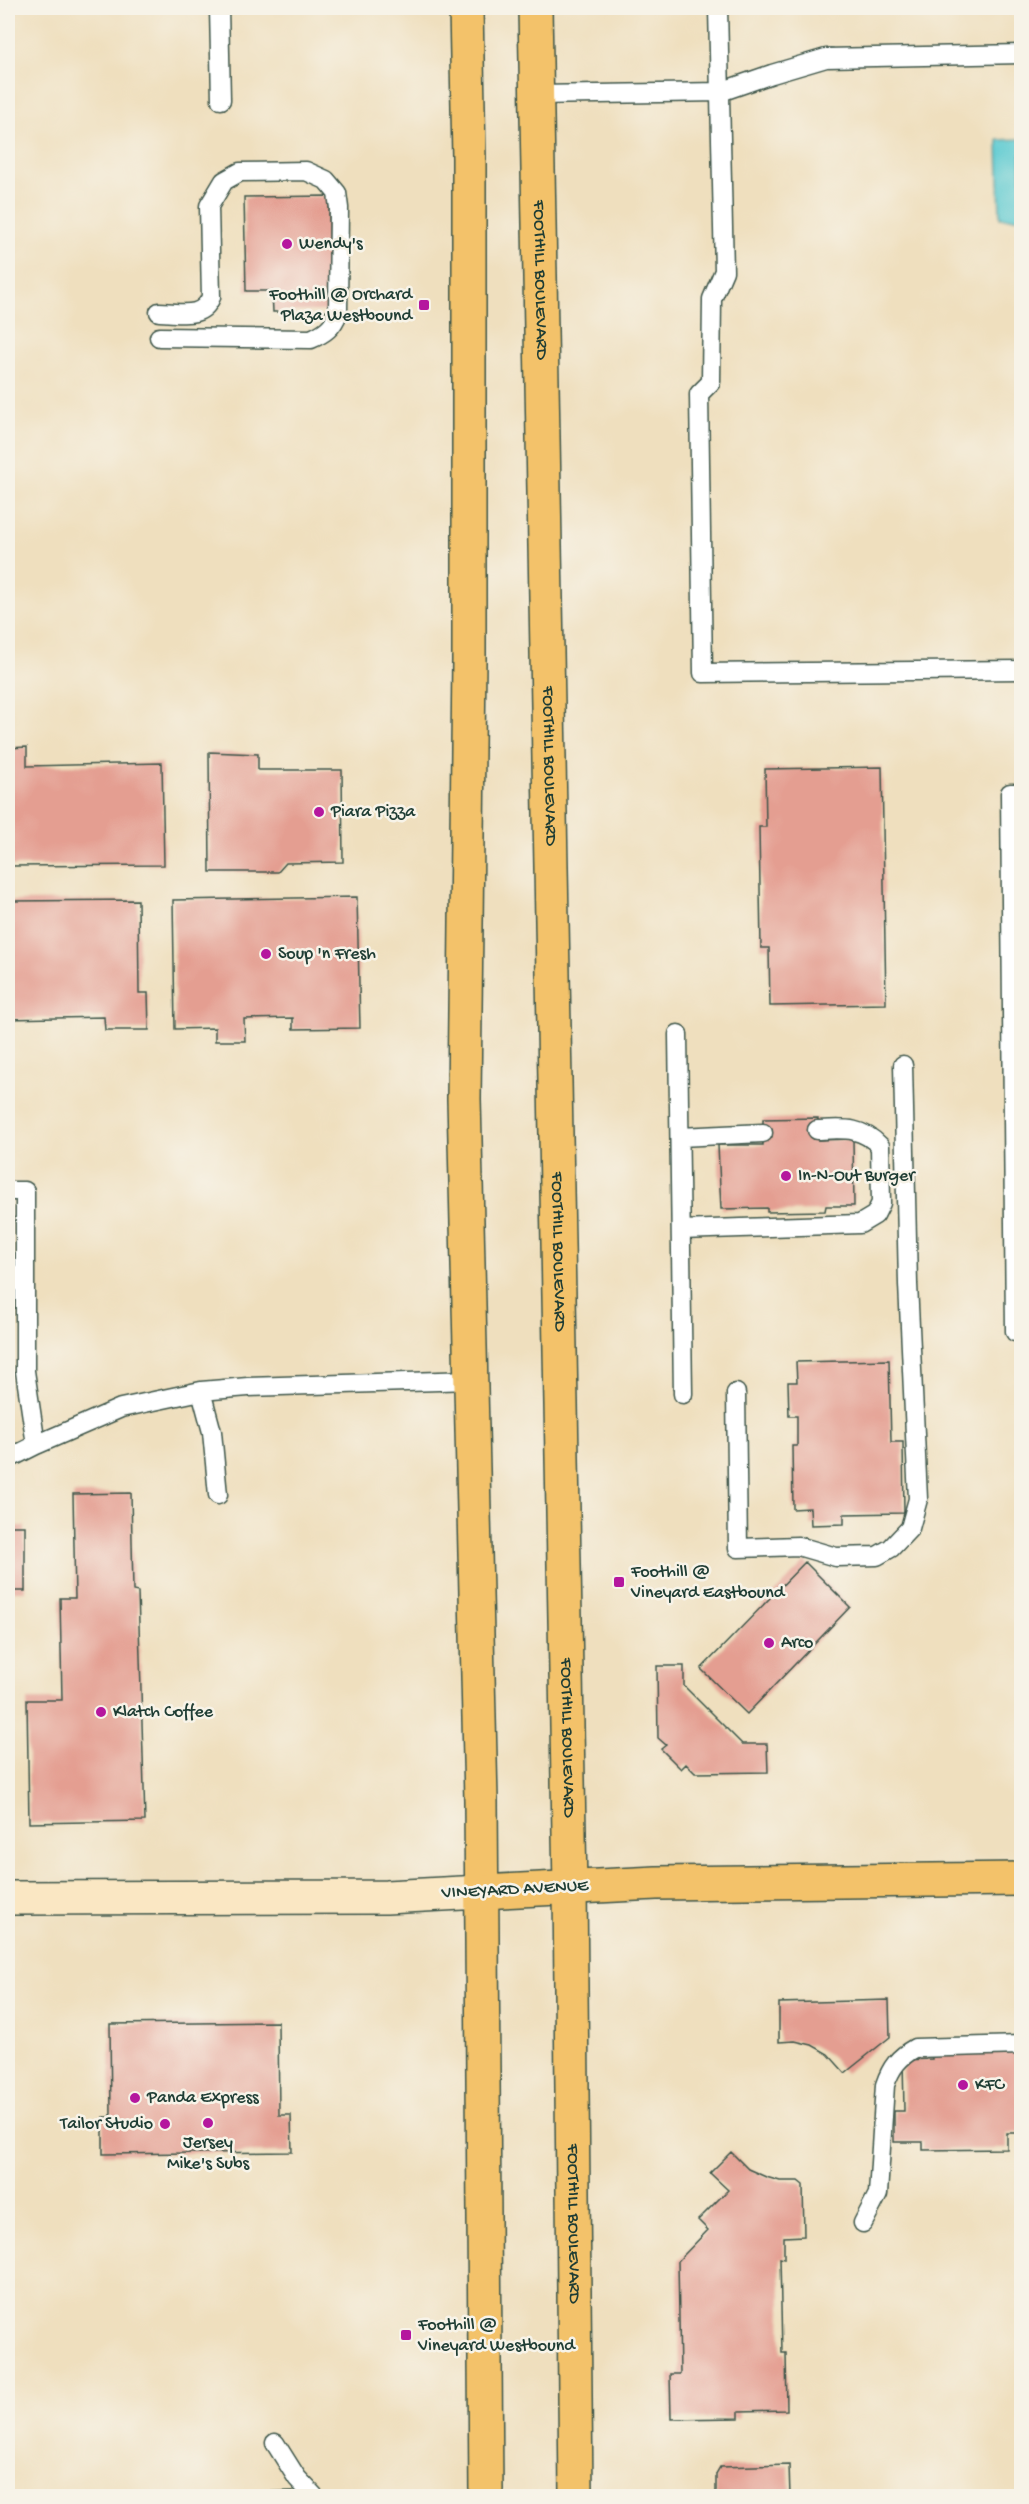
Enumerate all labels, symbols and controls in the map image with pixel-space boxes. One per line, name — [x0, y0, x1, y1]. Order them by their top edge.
street label: FOOTHILL BOULEVARD — [528, 199, 552, 360]
place label: Wendy's — [299, 234, 364, 255]
marker: Wendy's — [280, 237, 294, 251]
place label: Foothill @ Orchard Plaza Westbound — [268, 285, 413, 327]
marker: Foothill @ Orchard Plaza Westbound — [417, 298, 431, 312]
street label: FOOTHILL BOULEVARD — [537, 685, 561, 846]
place label: Piara Pizza — [330, 802, 416, 823]
marker: Piara Pizza — [312, 805, 326, 819]
place label: Soup 'n Fresh — [278, 944, 376, 965]
marker: Soup 'n Fresh — [259, 947, 273, 961]
place label: In-N-Out Burger — [798, 1166, 916, 1187]
marker: In-N-Out Burger — [779, 1169, 793, 1183]
street label: FOOTHILL BOULEVARD — [546, 1171, 570, 1332]
place label: Foothill @ Vineyard Eastbound — [630, 1562, 786, 1604]
marker: Foothill @ Vineyard Eastbound — [612, 1575, 626, 1589]
place label: Arco — [781, 1633, 813, 1654]
marker: Arco — [762, 1636, 776, 1650]
street label: FOOTHILL BOULEVARD — [555, 1657, 579, 1818]
place label: Klatch Coffee — [113, 1702, 214, 1723]
marker: Klatch Coffee — [94, 1705, 108, 1719]
street label: VINEYARD AVENUE — [440, 1876, 590, 1904]
place label: KFC — [975, 2075, 1005, 2096]
marker: KFC — [956, 2078, 970, 2092]
place label: Panda Express — [146, 2088, 260, 2109]
marker: Panda Express — [128, 2091, 142, 2105]
place label: Tailor Studio — [59, 2114, 153, 2135]
marker: Jersey Mike's Subs — [201, 2116, 215, 2130]
marker: Tailor Studio — [158, 2117, 172, 2131]
place label: Jersey Mike's Subs — [167, 2133, 250, 2175]
street label: FOOTHILL BOULEVARD — [562, 2143, 585, 2304]
place label: Foothill @ Vineyard Westbound — [417, 2315, 576, 2357]
marker: Foothill @ Vineyard Westbound — [399, 2328, 413, 2342]

